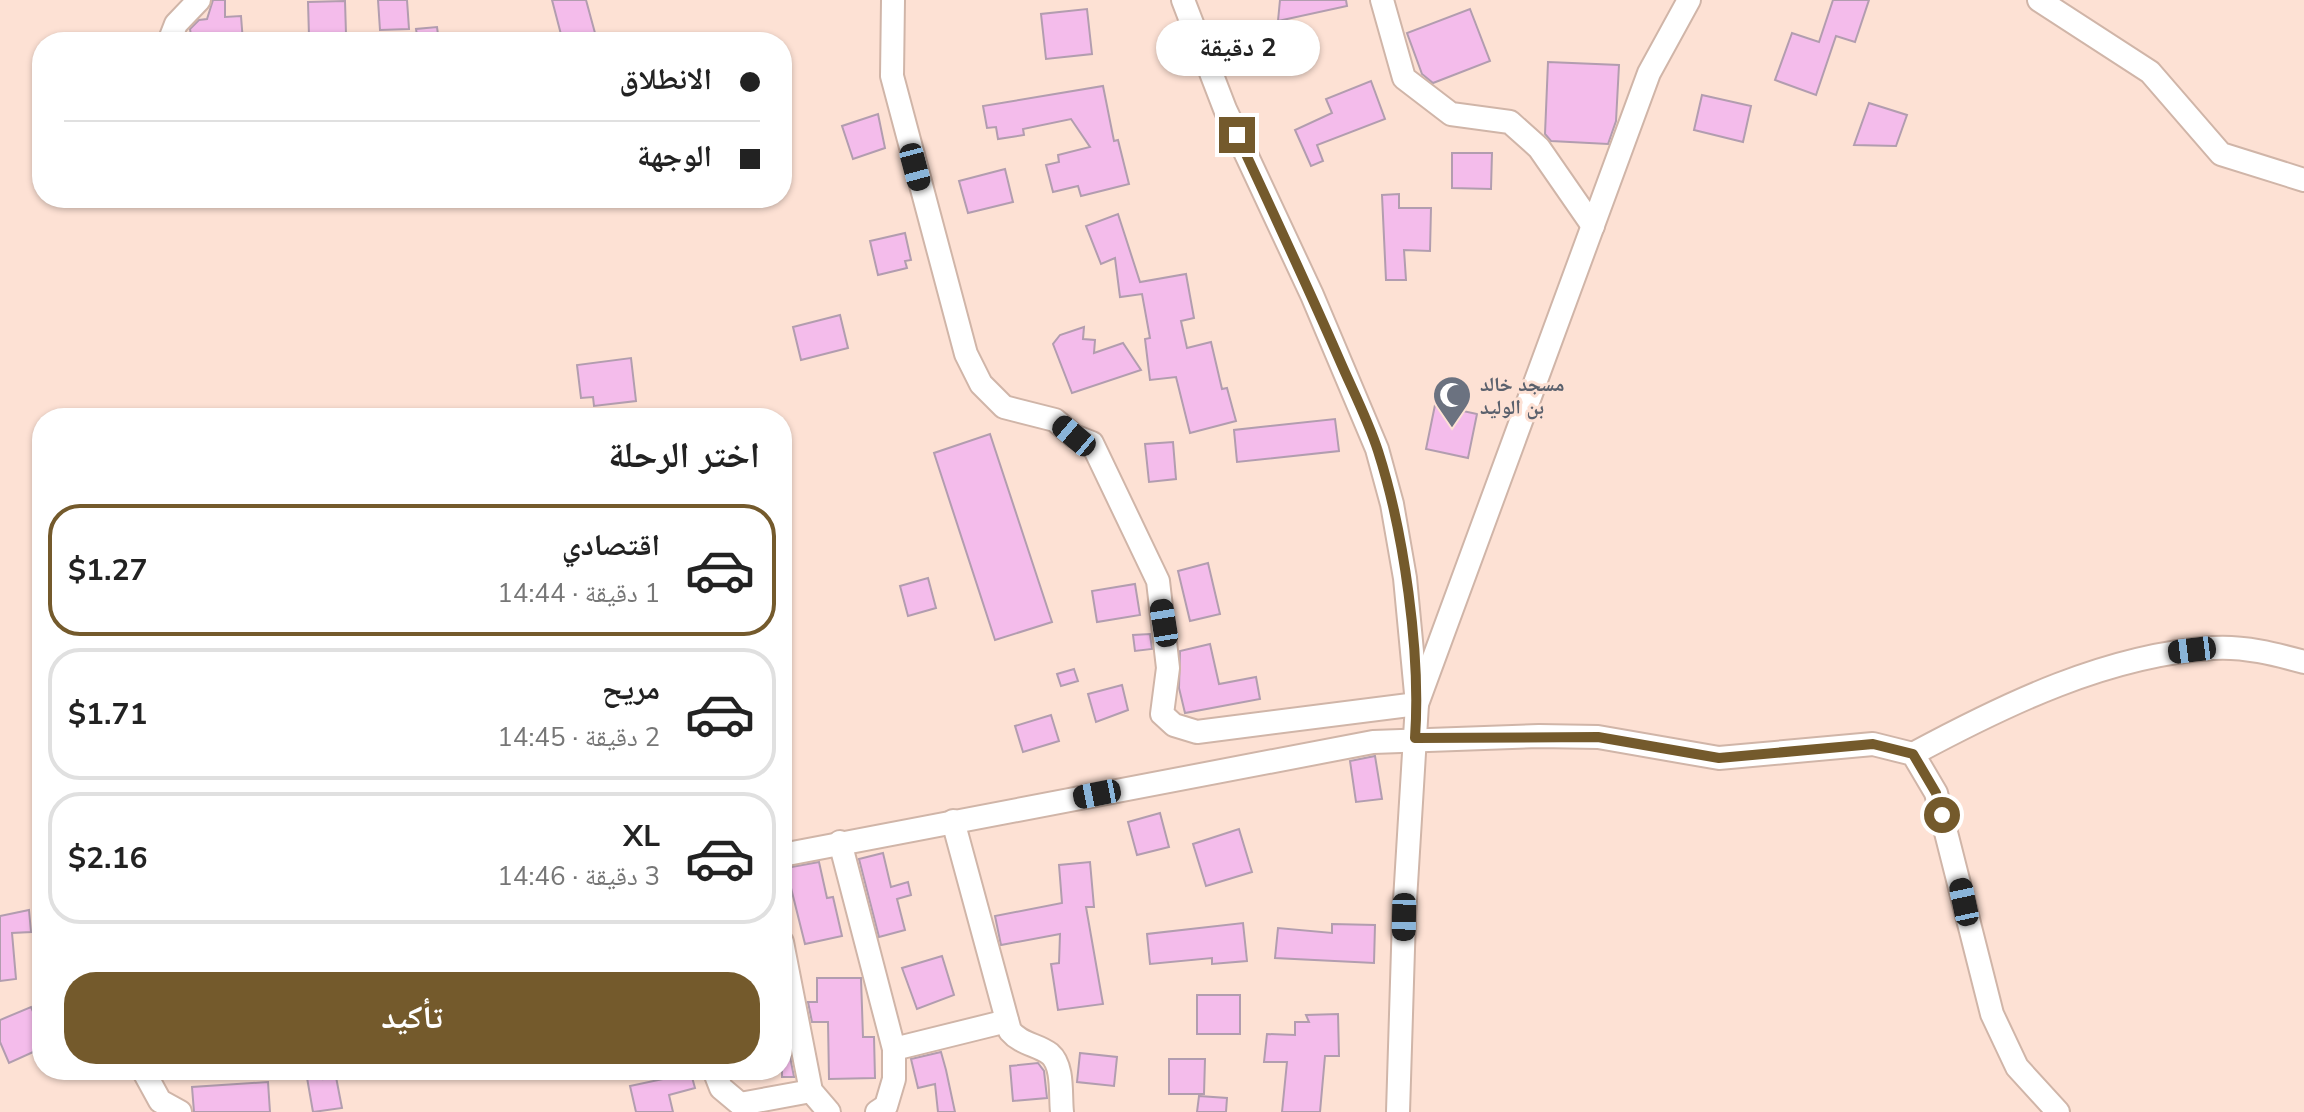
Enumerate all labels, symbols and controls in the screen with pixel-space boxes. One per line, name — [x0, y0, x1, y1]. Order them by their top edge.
callout: 2 دقيقة — [1155, 19, 1319, 75]
text: 2 دقيقة — [1199, 30, 1277, 65]
text: الانطلاق — [619, 59, 712, 100]
route end — [1219, 117, 1255, 153]
text: الوجهة — [637, 136, 712, 177]
car — [897, 141, 933, 193]
place label: مسجد خالد بن الوليد — [1480, 371, 1564, 421]
mosque icon: مسجد خالد بن الوليد — [1431, 374, 1473, 429]
car — [1048, 411, 1100, 461]
text: اختر الرحلة — [608, 431, 760, 480]
text: اقتصادي — [562, 525, 660, 566]
icon: car — [684, 534, 756, 606]
text: $1.27 — [68, 550, 147, 591]
text: 1 دقيقة · 14:44 — [497, 576, 660, 611]
car — [1148, 597, 1180, 649]
car — [2167, 635, 2217, 665]
text: مريح — [602, 669, 660, 710]
icon: car — [684, 678, 756, 750]
text: $1.71 — [68, 694, 147, 735]
text: 2 دقيقة · 14:45 — [497, 720, 660, 755]
car — [1071, 778, 1123, 810]
route start — [1924, 797, 1960, 833]
text: XL — [623, 816, 660, 857]
icon: car — [684, 822, 756, 894]
text: $2.16 — [68, 838, 147, 879]
text: 3 دقيقة · 14:46 — [497, 859, 660, 894]
car — [1947, 876, 1981, 928]
car — [1392, 893, 1416, 941]
button: تأكيد — [64, 972, 760, 1064]

